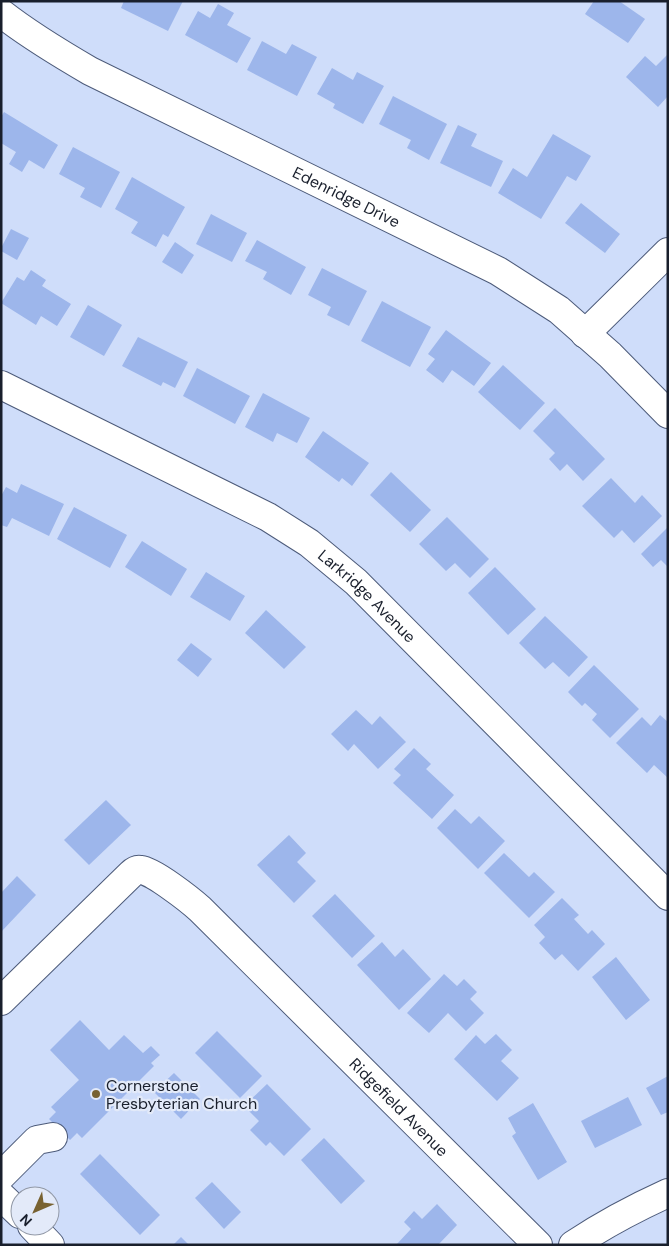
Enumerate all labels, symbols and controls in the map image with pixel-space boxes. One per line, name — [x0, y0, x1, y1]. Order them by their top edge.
street label: Edenridge Drive — [289, 162, 403, 232]
street label: Larkridge Avenue — [313, 545, 420, 647]
street label: Ridgefield Avenue — [345, 1054, 453, 1161]
place label: Cornerstone Presbyterian Church — [106, 1075, 257, 1114]
marker: Cornerstone Presbyterian Church — [90, 1088, 102, 1100]
north arrow — [10, 1186, 60, 1236]
text: N — [16, 1210, 36, 1230]

